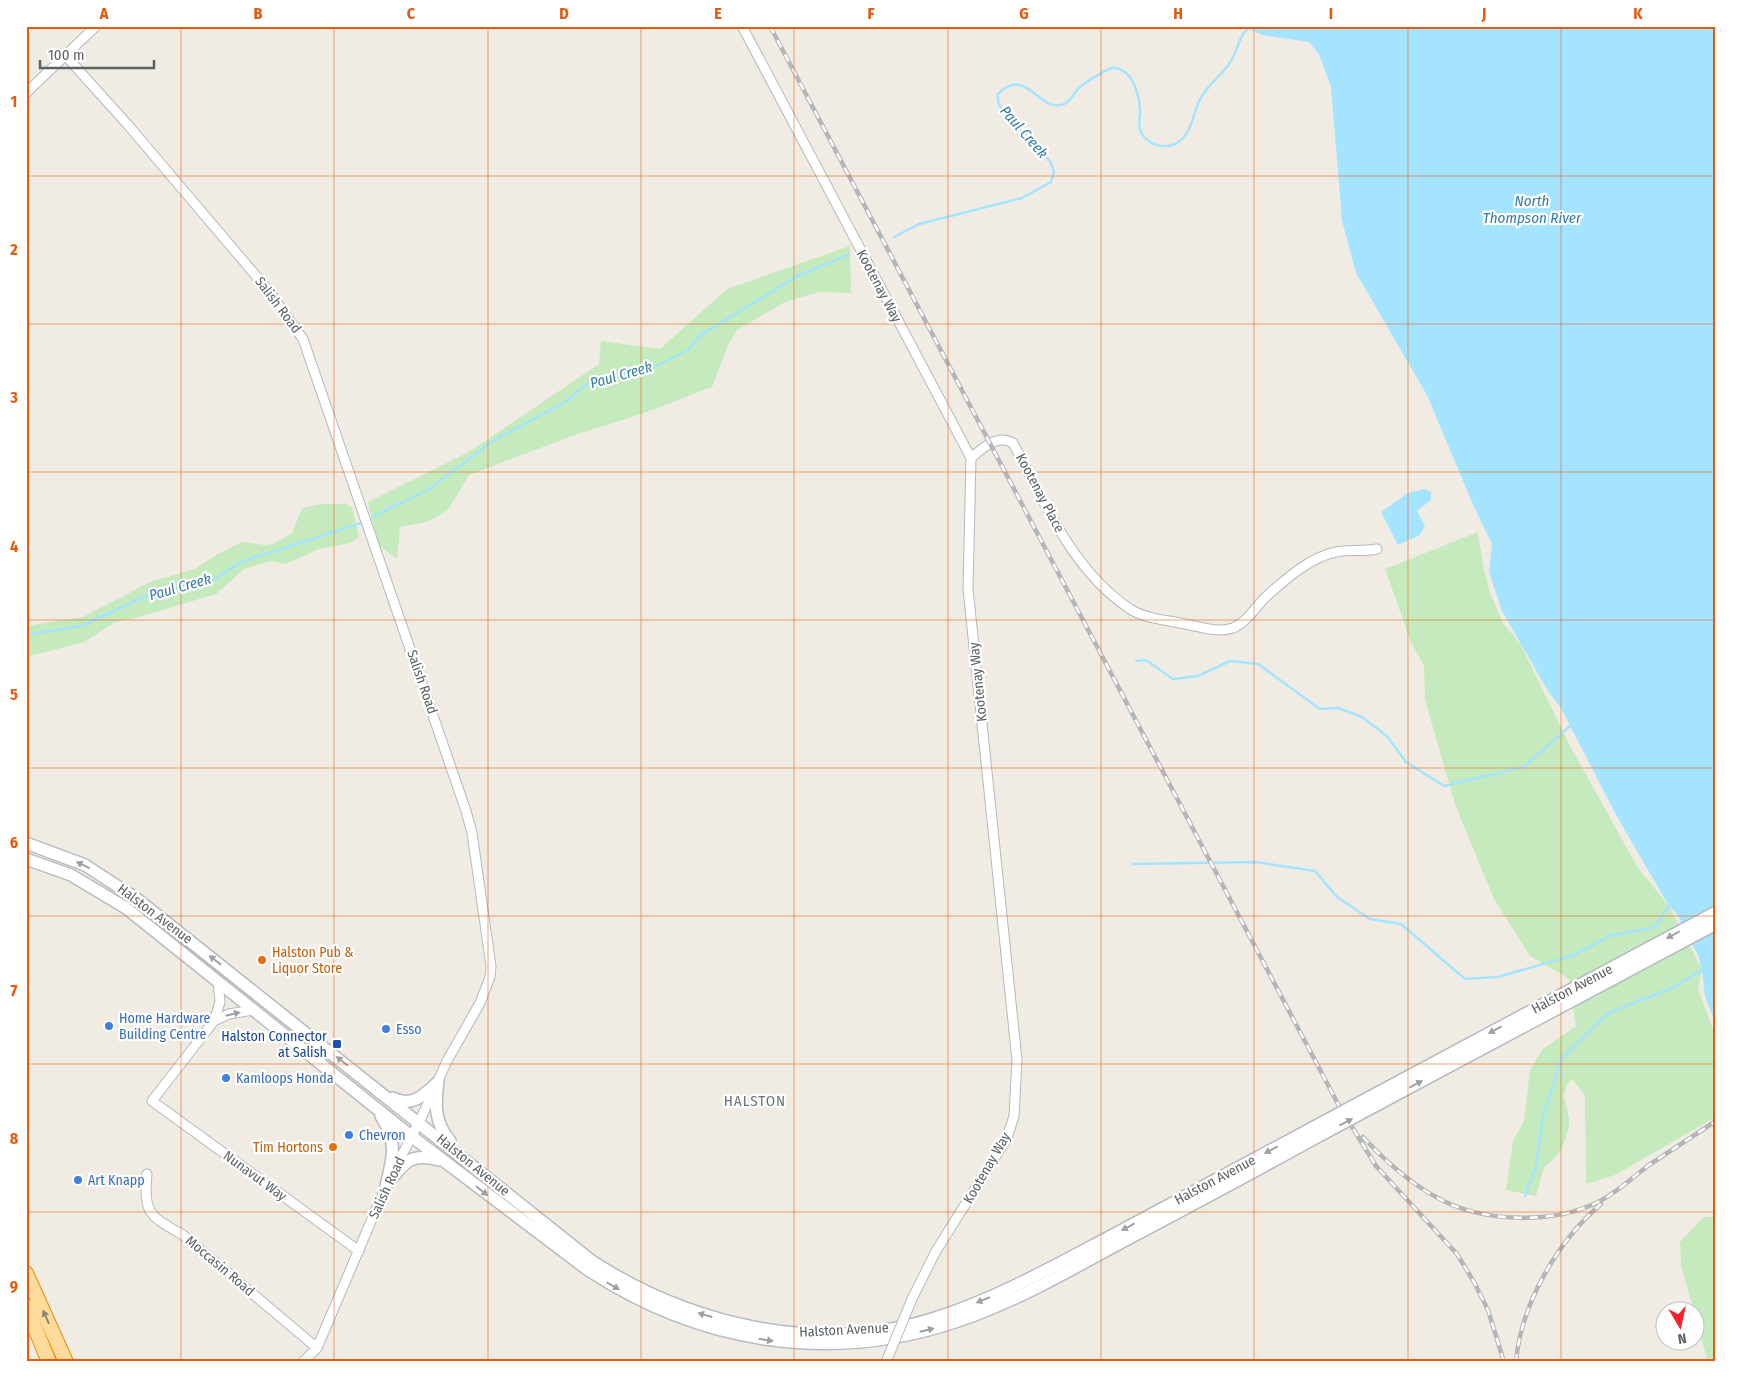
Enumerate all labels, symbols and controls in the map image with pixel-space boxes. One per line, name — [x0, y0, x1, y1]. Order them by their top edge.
text: A — [99, 4, 109, 23]
text: B — [254, 4, 263, 23]
text: C — [407, 4, 416, 23]
text: D — [559, 4, 569, 23]
text: E — [714, 4, 722, 23]
text: F — [867, 4, 875, 23]
text: G — [1019, 4, 1029, 23]
text: H — [1173, 4, 1183, 23]
text: I — [1329, 4, 1333, 23]
text: J — [1481, 4, 1486, 23]
text: K — [1633, 4, 1643, 23]
scale bar — [40, 38, 154, 70]
text: 100 m — [48, 46, 85, 64]
text: 1 — [11, 92, 17, 111]
water label: Paul Creek — [996, 102, 1052, 162]
water label: North Thompson River — [1483, 192, 1582, 227]
text: 2 — [9, 240, 18, 259]
street label: Kootenay Way — [853, 247, 906, 326]
street label: Salish Road — [251, 273, 305, 337]
water label: Paul Creek — [588, 357, 655, 392]
text: 3 — [9, 388, 18, 407]
street label: Kootenay Place — [1012, 451, 1068, 536]
text: 4 — [10, 537, 18, 556]
water label: Paul Creek — [147, 569, 214, 604]
street label: Kootenay Way — [965, 641, 991, 723]
street label: Salish Road — [403, 648, 441, 716]
text: 5 — [10, 685, 18, 704]
text: 6 — [10, 833, 18, 852]
one-way arrow — [76, 861, 90, 869]
street label: Halston Avenue — [114, 880, 196, 948]
one-way arrow — [1665, 931, 1680, 939]
place label: Halston Pub & Liquor Store — [272, 944, 354, 977]
marker: Halston Pub & Liquor Store — [256, 954, 268, 966]
one-way arrow — [209, 955, 222, 966]
street label: Halston Avenue — [1529, 960, 1616, 1017]
text: 7 — [11, 981, 18, 1000]
place label: Home Hardware Building Centre — [119, 1010, 211, 1043]
one-way arrow — [226, 1010, 241, 1018]
marker: Home Hardware Building Centre — [103, 1020, 115, 1032]
place label: Esso — [396, 1021, 422, 1038]
marker: Esso — [380, 1023, 392, 1035]
one-way arrow — [1488, 1026, 1503, 1034]
place label: Halston Connector at Salish — [221, 1028, 327, 1061]
marker: Halston Connector at Salish — [331, 1038, 343, 1050]
one-way arrow — [336, 1055, 349, 1066]
place label: Kamloops Honda — [236, 1070, 334, 1087]
marker: Kamloops Honda — [220, 1072, 232, 1084]
one-way arrow — [1409, 1080, 1424, 1088]
district label: HALSTON — [724, 1092, 786, 1110]
one-way arrow — [1339, 1118, 1354, 1126]
place label: Chevron — [359, 1127, 406, 1144]
text: 8 — [10, 1129, 19, 1148]
marker: Chevron — [343, 1129, 355, 1141]
street label: Kootenay Way — [960, 1129, 1015, 1207]
street label: Halston Avenue — [433, 1130, 513, 1200]
place label: Tim Hortons — [253, 1139, 323, 1156]
marker: Tim Hortons — [327, 1141, 339, 1153]
one-way arrow — [1264, 1146, 1279, 1154]
street label: Nunavut Way — [220, 1147, 291, 1205]
street label: Halston Avenue — [1172, 1151, 1259, 1208]
street label: Salish Road — [365, 1154, 409, 1222]
place label: Art Knapp — [88, 1172, 145, 1189]
marker: Art Knapp — [72, 1174, 84, 1186]
one-way arrow — [475, 1186, 489, 1196]
one-way arrow — [1121, 1222, 1135, 1231]
street label: Moccasin Road — [182, 1232, 258, 1300]
text: 9 — [10, 1277, 18, 1296]
one-way arrow — [607, 1282, 620, 1291]
one-way arrow — [976, 1297, 990, 1305]
north arrow — [1654, 1300, 1704, 1350]
one-way arrow — [42, 1310, 50, 1324]
one-way arrow — [697, 1311, 712, 1319]
street label: Halston Avenue — [799, 1319, 889, 1341]
one-way arrow — [919, 1326, 934, 1334]
text: N — [1676, 1329, 1687, 1347]
one-way arrow — [758, 1336, 774, 1344]

